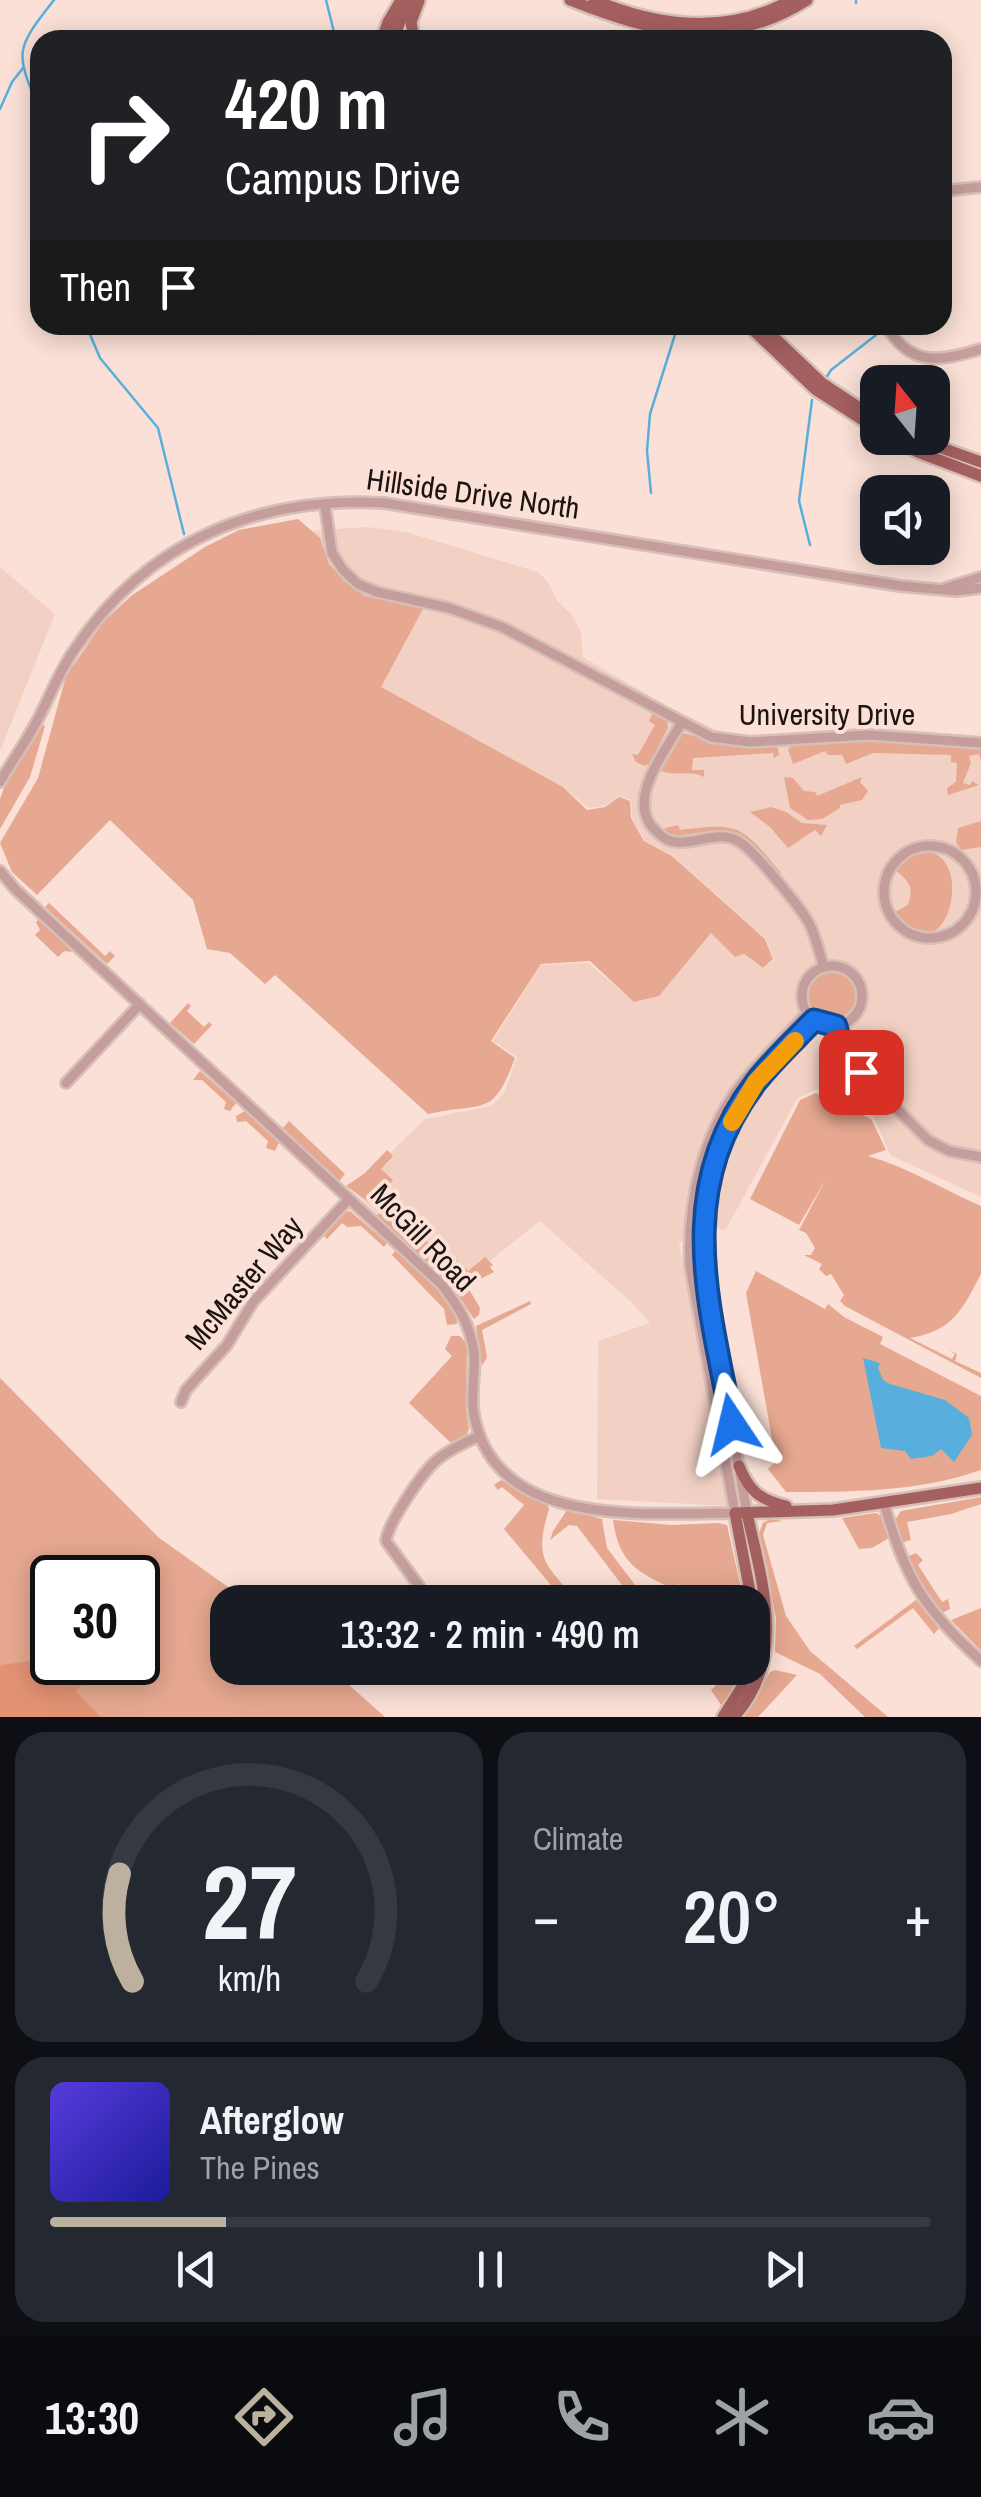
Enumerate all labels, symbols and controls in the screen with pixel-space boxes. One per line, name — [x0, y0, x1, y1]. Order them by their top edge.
text: 420 m — [225, 57, 388, 151]
icon: right — [60, 70, 190, 200]
text: Campus Drive — [225, 147, 461, 208]
icon: arrive — [151, 260, 206, 315]
text: Then — [60, 262, 131, 313]
north arrow — [860, 365, 950, 455]
map controls — [860, 365, 950, 565]
street label: Hillside Drive North — [364, 458, 582, 528]
button: sound — [860, 475, 950, 565]
street label: University Drive — [739, 694, 915, 734]
pin — [819, 1030, 904, 1115]
icon: arrive — [834, 1045, 889, 1100]
street label: McGill Road — [362, 1175, 485, 1300]
street label: McMaster Way — [175, 1206, 311, 1358]
position arrow — [680, 1372, 784, 1476]
speed limit sign: 30 — [30, 1555, 160, 1685]
text: 13:32 · 2 min · 490 m — [340, 1609, 640, 1660]
text: Climate — [533, 1817, 623, 1860]
text: 27 — [202, 1831, 296, 1971]
text: 20° — [683, 1865, 781, 1966]
text: − — [533, 1879, 559, 1953]
text: + — [905, 1879, 931, 1953]
text: km/h — [217, 1954, 281, 2002]
text: Afterglow — [200, 2095, 344, 2146]
text: The Pines — [200, 2146, 320, 2189]
icon: previous — [169, 2242, 224, 2297]
icon: pause — [463, 2242, 518, 2297]
icon: next — [757, 2242, 812, 2297]
icon: directions — [229, 2382, 299, 2452]
icon: music — [388, 2382, 458, 2452]
icon: phone — [547, 2382, 617, 2452]
icon: climate — [707, 2382, 777, 2452]
icon: car — [866, 2382, 936, 2452]
text: 13:30 — [45, 2387, 139, 2448]

